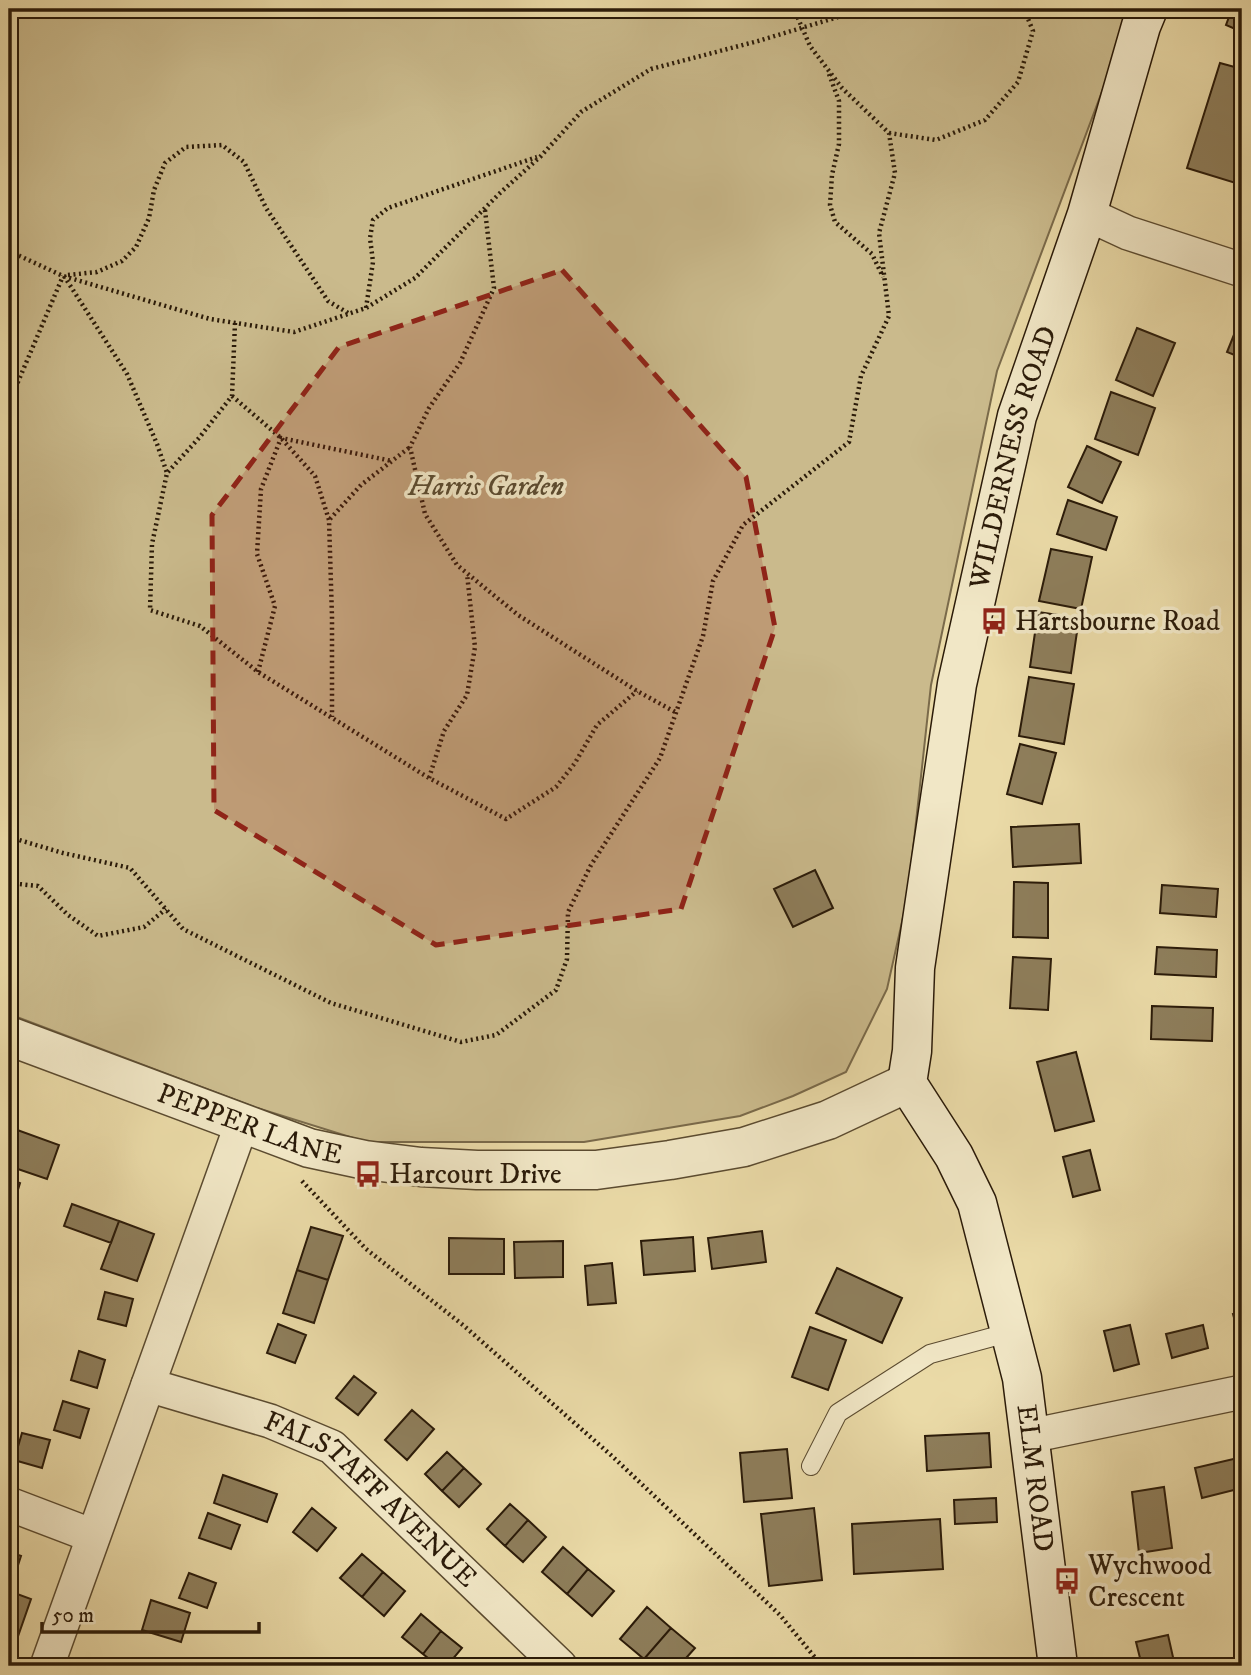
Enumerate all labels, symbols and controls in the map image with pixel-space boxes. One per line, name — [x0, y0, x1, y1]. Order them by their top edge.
street label: WILDERNESS ROAD — [961, 321, 1064, 593]
park label: Harris Garden — [407, 469, 564, 504]
place label: Hartsbourne Road — [1015, 604, 1220, 639]
bus stop icon: Hartsbourne Road — [979, 606, 1009, 636]
street label: PEPPER LANE — [153, 1076, 346, 1172]
place label: Harcourt Drive — [389, 1157, 562, 1192]
bus stop icon: Harcourt Drive — [353, 1159, 383, 1189]
street label: ELM ROAD — [1009, 1402, 1061, 1554]
street label: FALSTAFF AVENUE — [259, 1403, 485, 1595]
place label: Wychwood Crescent — [1087, 1548, 1212, 1615]
bus stop icon: Wychwood Crescent — [1052, 1566, 1082, 1596]
scale bar — [42, 1591, 259, 1635]
text: 50 m — [52, 1603, 94, 1629]

